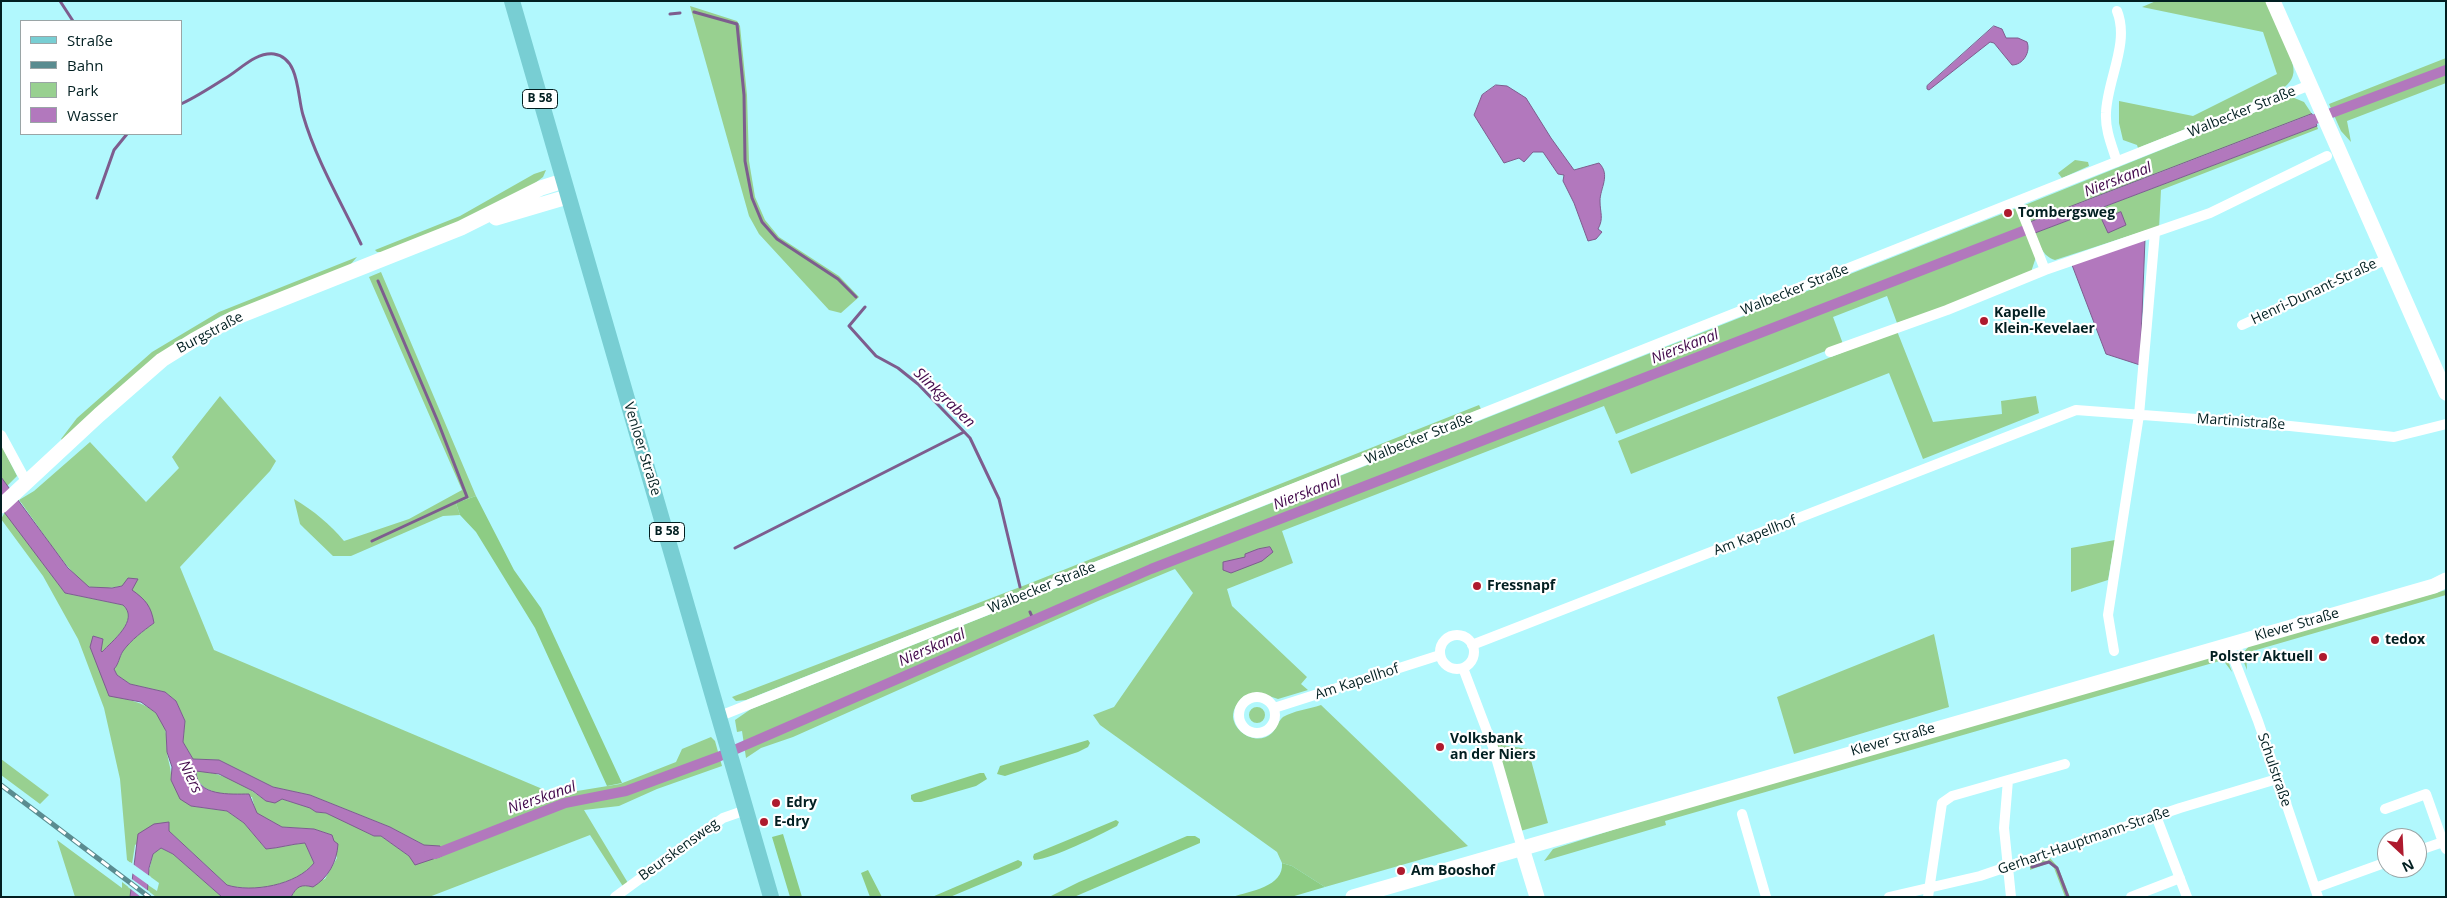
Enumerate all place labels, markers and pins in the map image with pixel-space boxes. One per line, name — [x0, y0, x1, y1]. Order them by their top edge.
place label: Tombergsweg — [2018, 205, 2115, 221]
marker: Tombergsweg — [2002, 207, 2014, 219]
place label: Kapelle Klein-Kevelaer — [1994, 305, 2095, 338]
marker: Kapelle Klein-Kevelaer — [1978, 315, 1990, 327]
place label: Fressnapf — [1487, 578, 1555, 594]
marker: Fressnapf — [1471, 580, 1483, 592]
place label: tedox — [2385, 632, 2425, 648]
marker: tedox — [2369, 634, 2381, 646]
place label: Polster Aktuell — [2210, 649, 2313, 665]
marker: Polster Aktuell — [2317, 651, 2329, 663]
place label: Volksbank an der Niers — [1450, 731, 1536, 764]
marker: Volksbank an der Niers — [1434, 741, 1446, 753]
place label: Edry — [786, 795, 817, 811]
marker: Edry — [770, 797, 782, 809]
place label: E-dry — [774, 814, 810, 830]
marker: E-dry — [758, 816, 770, 828]
place label: Am Booshof — [1411, 863, 1495, 879]
marker: Am Booshof — [1395, 865, 1407, 877]

